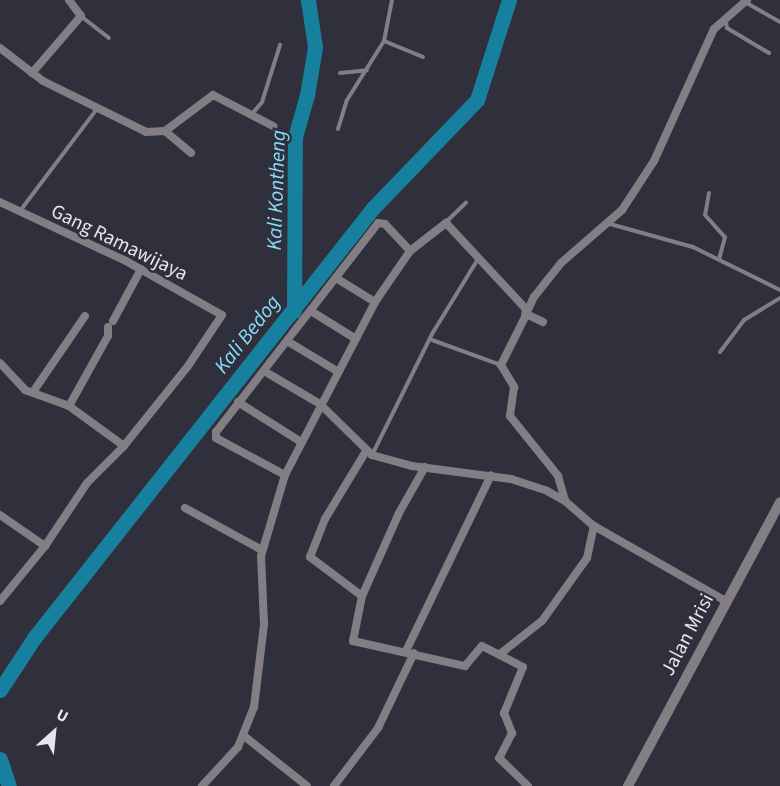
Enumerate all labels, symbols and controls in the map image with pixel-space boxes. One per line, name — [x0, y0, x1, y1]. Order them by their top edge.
water label: Kali Kontheng — [261, 129, 291, 251]
street label: Gang Ramawijaya — [47, 200, 191, 286]
water label: Kali Bedog — [209, 290, 285, 378]
street label: Jalan Mrisi — [656, 590, 720, 680]
north arrow — [24, 702, 84, 762]
text: U — [52, 704, 72, 728]

